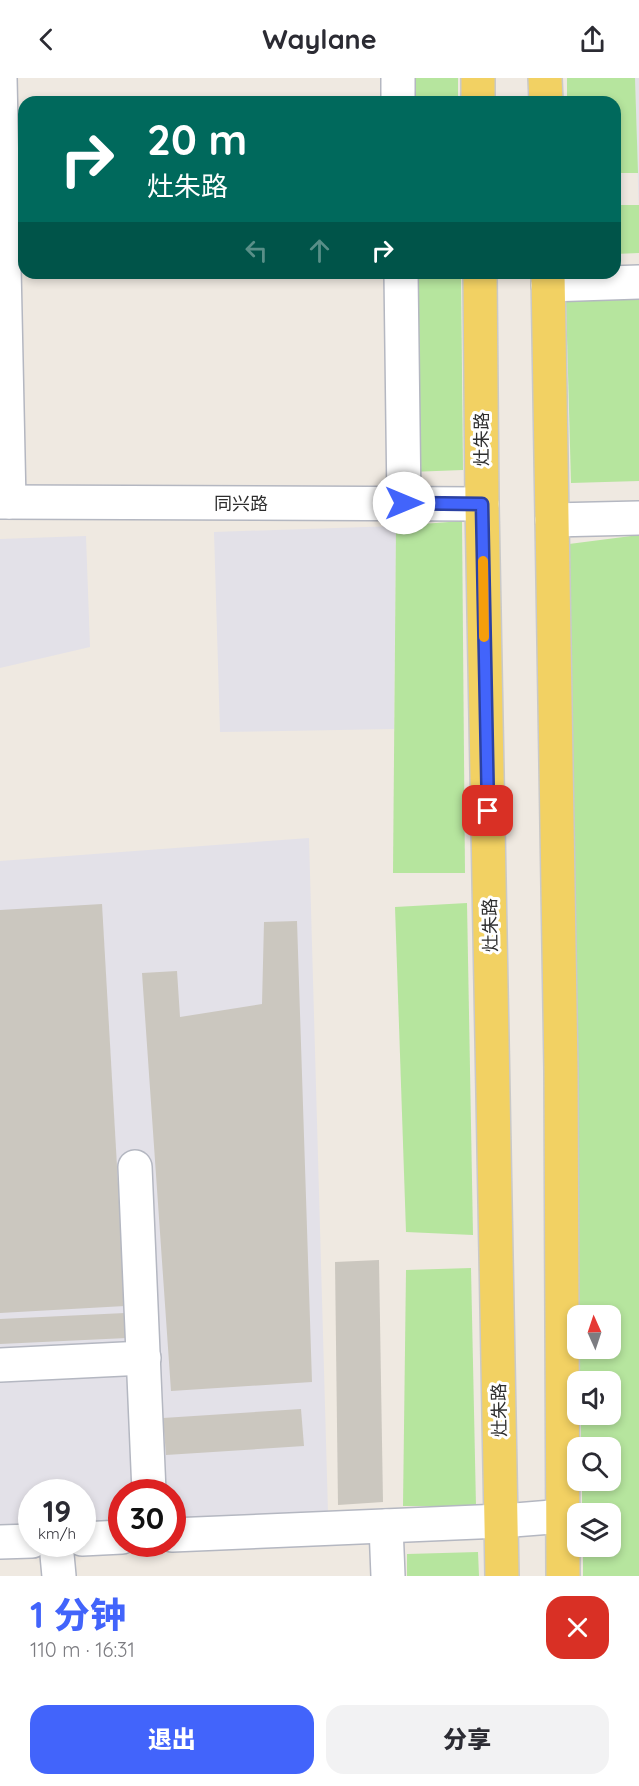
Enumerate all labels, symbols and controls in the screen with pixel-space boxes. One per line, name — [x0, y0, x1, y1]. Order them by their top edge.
text: Waylane — [262, 22, 377, 56]
icon: back — [30, 23, 63, 56]
icon: share — [576, 23, 609, 56]
text: 20 m — [147, 113, 247, 166]
icon: right — [48, 120, 126, 198]
text: 灶朱路 — [147, 169, 228, 203]
icon: left — [240, 234, 273, 267]
icon: ahead — [303, 234, 336, 267]
icon: right — [366, 234, 399, 267]
street label: 灶朱路 — [470, 412, 493, 466]
position arrow — [372, 471, 436, 535]
street label: 同兴路 — [214, 492, 268, 515]
pin — [462, 785, 513, 836]
icon: arrive — [471, 794, 504, 827]
street label: 灶朱路 — [478, 898, 502, 952]
north arrow — [567, 1305, 621, 1359]
map controls — [567, 1305, 621, 1557]
button: sound — [567, 1371, 621, 1425]
street label: 灶朱路 — [487, 1383, 511, 1437]
button: search — [567, 1437, 621, 1491]
speed limit sign: 30 — [108, 1479, 186, 1557]
text: 19 — [43, 1492, 71, 1530]
button: layers — [567, 1503, 621, 1557]
text: km/h — [38, 1524, 76, 1543]
text: 1 分钟 — [30, 1592, 126, 1637]
button: close — [546, 1596, 609, 1659]
text: 110 m · 16:31 — [30, 1637, 135, 1662]
button: 退出 — [30, 1705, 314, 1774]
button: 分享 — [326, 1705, 609, 1774]

